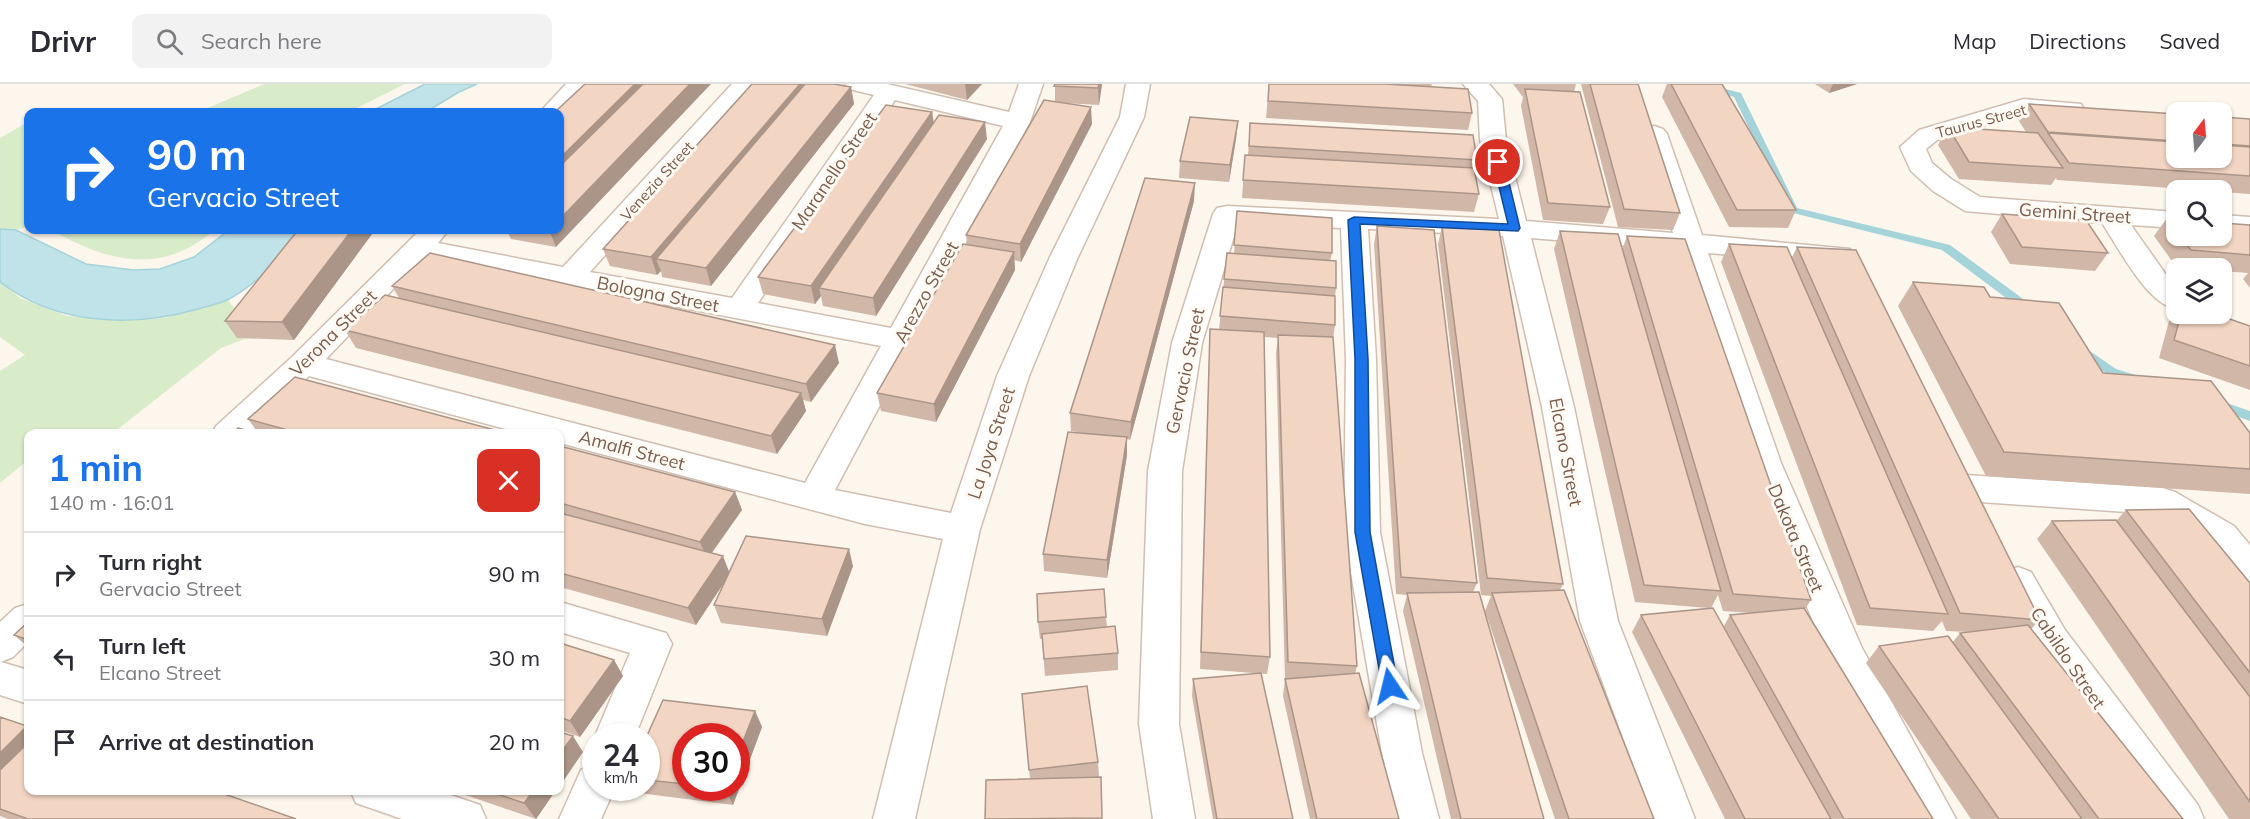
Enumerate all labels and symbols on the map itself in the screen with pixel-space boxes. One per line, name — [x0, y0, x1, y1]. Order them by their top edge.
street label: Taurus Street — [1934, 100, 2028, 142]
north arrow — [2166, 102, 2232, 168]
street label: Maranello Street — [786, 108, 882, 234]
pin — [1472, 136, 1523, 187]
street label: Venezia Street — [616, 137, 698, 225]
street label: Gemini Street — [2018, 198, 2132, 228]
street label: Arezzo Street — [889, 237, 963, 347]
street label: Bologna Street — [595, 271, 721, 317]
street label: Verona Street — [285, 285, 381, 381]
street label: Gervacio Street — [1160, 306, 1210, 436]
street label: La Joya Street — [962, 384, 1020, 502]
street label: Elcano Street — [1544, 396, 1588, 508]
street label: Amalfi Street — [576, 425, 688, 475]
street label: Dakota Street — [1763, 481, 1829, 595]
street label: Cabildo Street — [2026, 603, 2110, 713]
position arrow — [1358, 654, 1422, 718]
speed limit sign: 30 — [672, 723, 750, 801]

